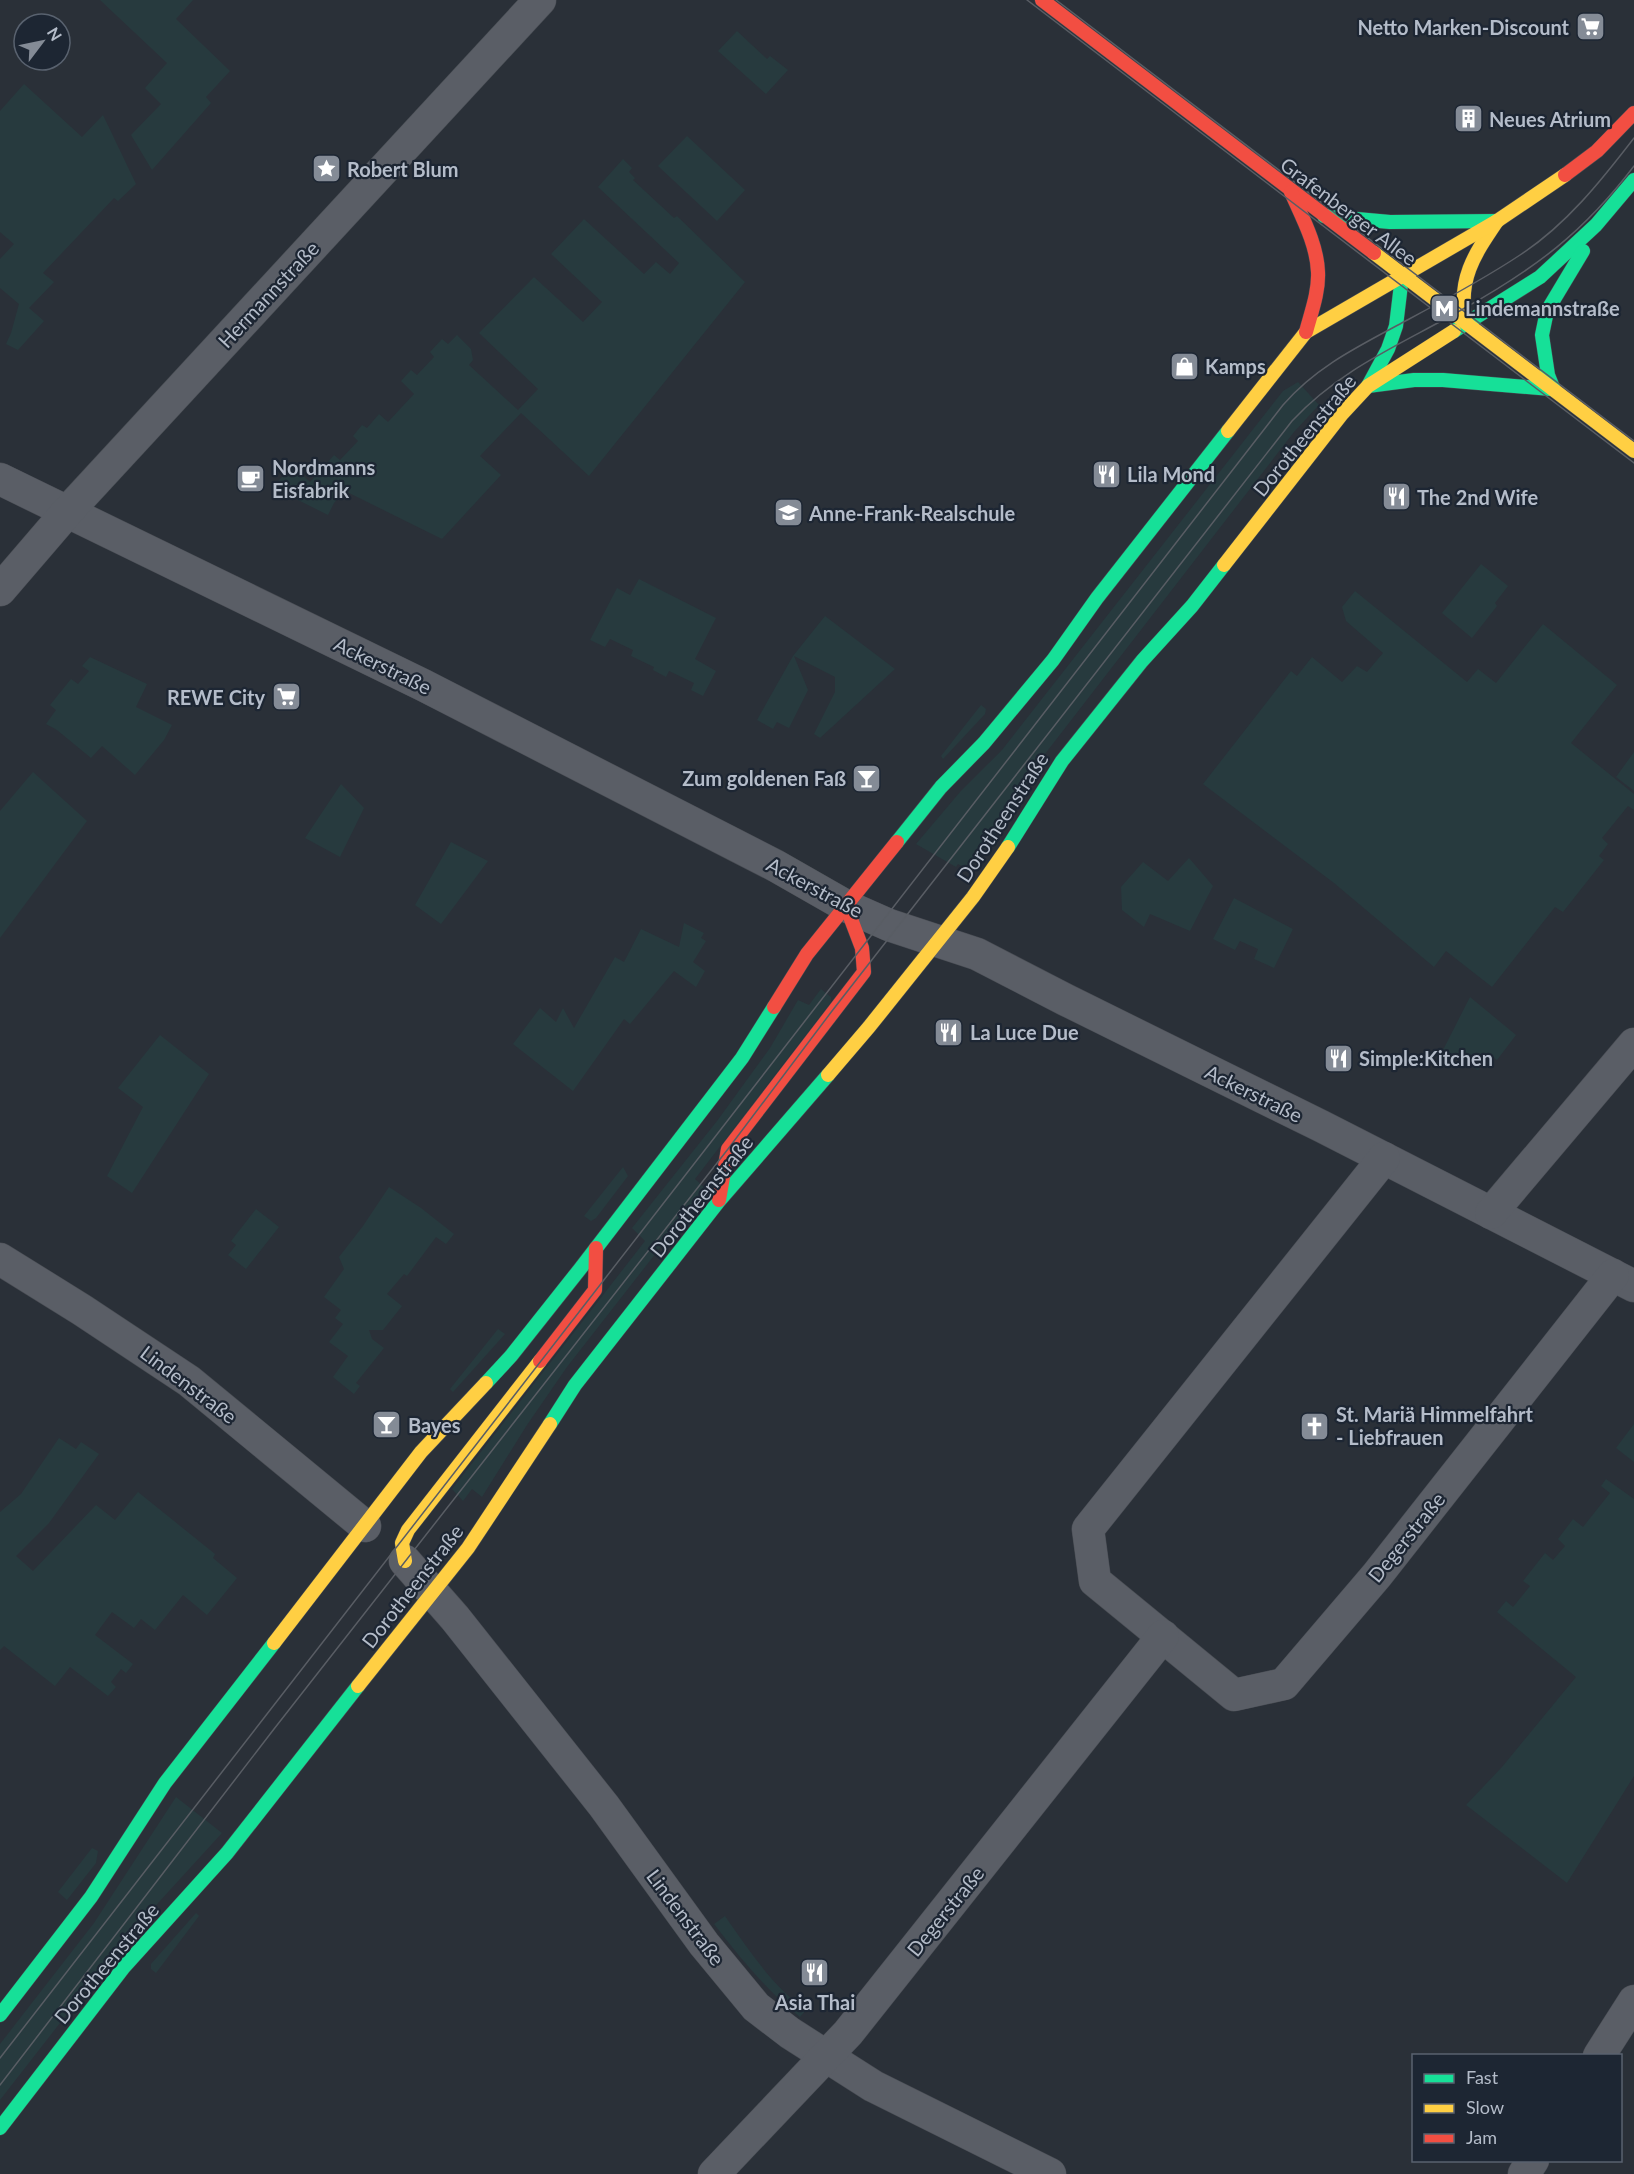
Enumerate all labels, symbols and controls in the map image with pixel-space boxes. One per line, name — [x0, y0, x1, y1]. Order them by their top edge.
supermarket icon: Netto Marken-Discount — [1574, 11, 1606, 43]
north arrow — [12, 12, 72, 72]
place label: Netto Marken-Discount — [1357, 15, 1570, 39]
text: N — [44, 24, 66, 44]
building icon: Neues Atrium — [1452, 103, 1484, 135]
place label: Neues Atrium — [1489, 107, 1611, 131]
street label: Grafenberger Allee — [1276, 152, 1422, 270]
place icon: Robert Blum — [310, 153, 342, 185]
place label: Robert Blum — [347, 157, 458, 181]
street label: Hermannstraße — [213, 236, 323, 352]
metro station icon: Lindemannstraße — [1428, 292, 1460, 324]
place label: Lindemannstraße — [1465, 296, 1620, 320]
shop icon: Kamps — [1168, 350, 1200, 382]
place label: Kamps — [1205, 354, 1266, 378]
street label: Dorotheenstraße — [1247, 369, 1361, 501]
place label: Nordmanns Eisfabrik — [272, 455, 376, 502]
restaurant icon: Lila Mond — [1090, 458, 1122, 490]
place label: Lila Mond — [1127, 462, 1215, 486]
cafe icon: Nordmanns Eisfabrik — [235, 463, 267, 495]
restaurant icon: The 2nd Wife — [1380, 481, 1412, 513]
place label: The 2nd Wife — [1417, 485, 1538, 509]
school or university icon: Anne-Frank-Realschule — [772, 497, 804, 529]
place label: Anne-Frank-Realschule — [808, 501, 1016, 525]
street label: Ackerstraße — [330, 631, 436, 699]
supermarket icon: REWE City — [270, 681, 302, 713]
place label: REWE City — [167, 685, 265, 709]
street label: Dorotheenstraße — [951, 748, 1053, 886]
bar icon: Zum goldenen Faß — [851, 762, 883, 794]
place label: Zum goldenen Faß — [682, 766, 846, 790]
street label: Ackerstraße — [763, 852, 867, 922]
restaurant icon: La Luce Due — [933, 1016, 965, 1048]
place label: La Luce Due — [970, 1020, 1079, 1044]
restaurant icon: Simple:Kitchen — [1322, 1042, 1354, 1074]
place label: Simple:Kitchen — [1359, 1046, 1493, 1070]
street label: Ackerstraße — [1201, 1059, 1307, 1127]
street label: Dorotheenstraße — [644, 1130, 758, 1262]
street label: Lindenstraße — [136, 1340, 242, 1428]
place label: St. Mariä Himmelfahrt - Liebfrauen — [1336, 1402, 1533, 1449]
bar icon: Bayes — [371, 1409, 403, 1441]
church icon: St. Mariä Himmelfahrt - Liebfrauen — [1299, 1410, 1331, 1442]
place label: Bayes — [408, 1413, 461, 1437]
street label: Degerstraße — [1362, 1487, 1450, 1587]
street label: Dorotheenstraße — [356, 1519, 468, 1653]
street label: Degerstraße — [901, 1861, 989, 1961]
street label: Lindenstraße — [642, 1864, 730, 1970]
street label: Dorotheenstraße — [49, 1898, 163, 2028]
restaurant icon: Asia Thai — [799, 1956, 831, 1988]
place label: Asia Thai — [774, 1990, 855, 2014]
legend — [1412, 2054, 1622, 2162]
text: Fast — [1466, 2066, 1499, 2088]
text: Slow — [1466, 2096, 1504, 2118]
text: Jam — [1466, 2126, 1497, 2148]

